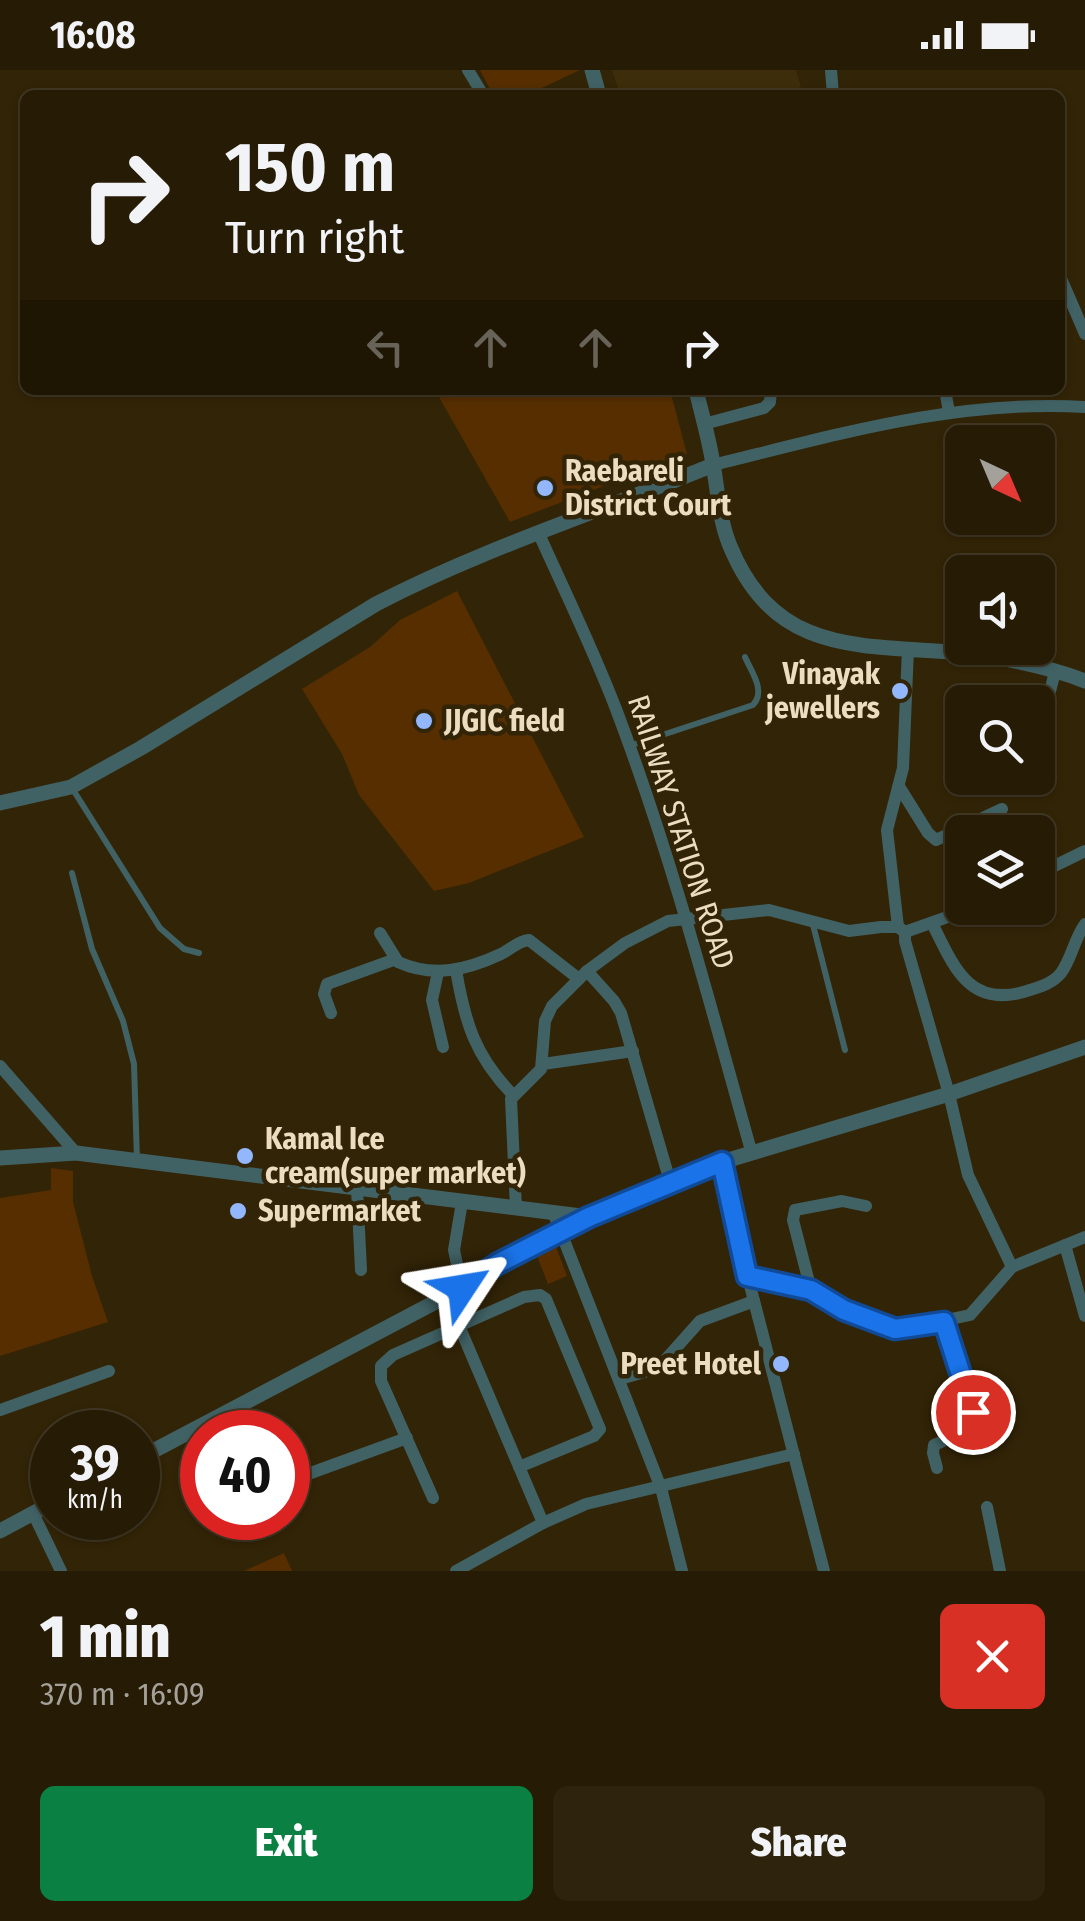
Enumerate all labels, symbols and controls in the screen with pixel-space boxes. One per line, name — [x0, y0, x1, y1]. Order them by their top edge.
text: 16:08 — [50, 12, 135, 58]
text: 150 m — [225, 126, 395, 210]
icon: right — [60, 130, 190, 260]
text: Turn right — [225, 211, 404, 265]
icon: left — [358, 320, 413, 375]
icon: ahead — [463, 320, 518, 375]
icon: ahead — [568, 320, 623, 375]
icon: right — [673, 320, 728, 375]
north arrow — [945, 425, 1055, 535]
map controls — [945, 425, 1055, 925]
place label: Raebareli District Court — [565, 453, 732, 523]
marker: Raebareli District Court — [534, 477, 556, 499]
button: sound — [945, 555, 1055, 665]
place label: Vinayak jewellers — [764, 656, 881, 726]
marker: Vinayak jewellers — [889, 680, 911, 702]
button: search — [945, 685, 1055, 795]
street label: RAILWAY STATION ROAD — [620, 691, 742, 973]
place label: JJGIC field — [443, 703, 565, 739]
marker: JJGIC field — [413, 710, 435, 732]
button: layers — [945, 815, 1055, 925]
place label: Kamal Ice cream(super market) — [265, 1121, 526, 1191]
marker: Kamal Ice cream(super market) — [234, 1145, 256, 1167]
place label: Supermarket — [258, 1193, 421, 1229]
marker: Supermarket — [227, 1200, 249, 1222]
position arrow — [410, 1236, 514, 1340]
place label: Preet Hotel — [620, 1346, 762, 1382]
marker: Preet Hotel — [770, 1353, 792, 1375]
pin — [931, 1370, 1016, 1455]
icon: arrive — [946, 1385, 1001, 1440]
speed limit sign: 40 — [180, 1410, 310, 1540]
text: 39 — [70, 1433, 120, 1493]
text: km/h — [67, 1485, 123, 1515]
text: 1 min — [40, 1601, 171, 1673]
button: close — [940, 1604, 1045, 1709]
text: 370 m · 16:09 — [40, 1675, 205, 1713]
button: Exit — [40, 1786, 533, 1901]
button: Share — [553, 1786, 1045, 1901]

